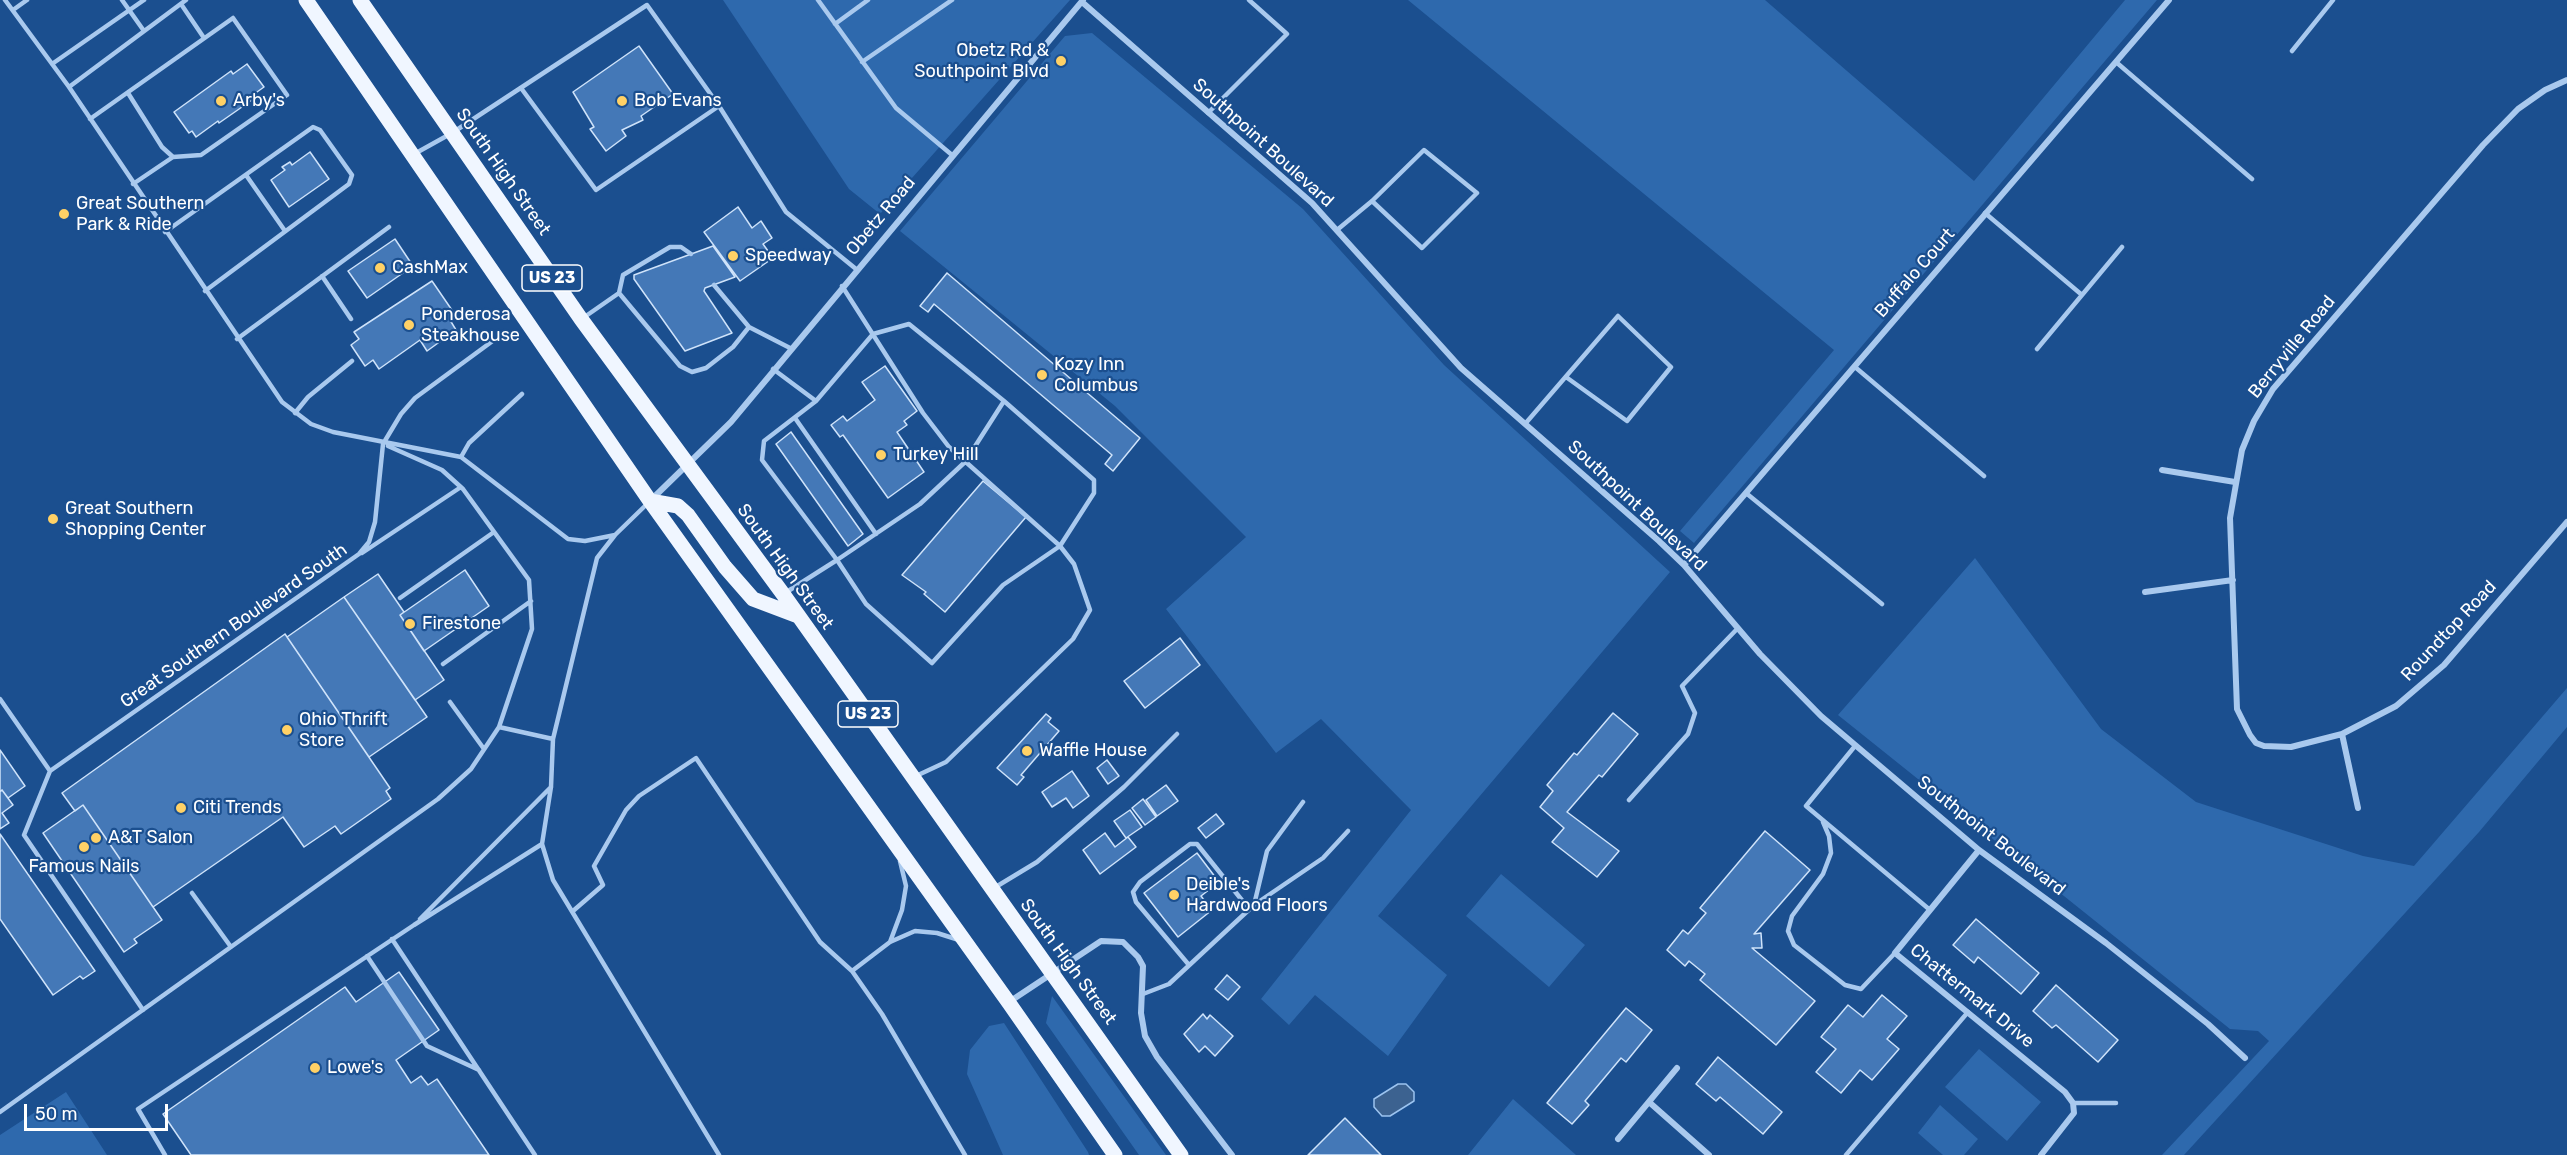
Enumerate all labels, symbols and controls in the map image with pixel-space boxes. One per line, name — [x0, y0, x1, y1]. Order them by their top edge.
place label: Obetz Rd & Southpoint Blvd — [914, 40, 1049, 82]
marker: Obetz Rd & Southpoint Blvd — [1054, 54, 1068, 68]
street label: Southpoint Boulevard — [1188, 74, 1338, 212]
place label: Arby's — [233, 90, 285, 112]
place label: Bob Evans — [634, 90, 722, 112]
marker: Arby's — [214, 94, 228, 108]
marker: Bob Evans — [615, 94, 629, 108]
street label: South High Street — [451, 104, 555, 240]
street label: Obetz Road — [842, 172, 920, 260]
place label: Great Southern Park & Ride — [76, 193, 204, 236]
marker: Great Southern Park & Ride — [57, 207, 71, 221]
street label: Buffalo Court — [1870, 224, 1960, 322]
place label: Speedway — [745, 245, 832, 267]
marker: Speedway — [726, 249, 740, 263]
place label: CashMax — [392, 257, 468, 279]
marker: CashMax — [373, 261, 387, 275]
road number: US 23 — [522, 265, 582, 291]
street label: Berryville Road — [2244, 291, 2340, 403]
place label: Ponderosa Steakhouse — [421, 304, 520, 346]
marker: Ponderosa Steakhouse — [402, 318, 416, 332]
place label: Kozy Inn Columbus — [1054, 354, 1138, 397]
marker: Kozy Inn Columbus — [1035, 368, 1049, 382]
street label: Southpoint Boulevard — [1563, 436, 1711, 576]
place label: Turkey Hill — [893, 444, 979, 466]
marker: Turkey Hill — [874, 448, 888, 462]
place label: Great Southern Shopping Center — [65, 498, 206, 540]
street label: South High Street — [732, 500, 838, 634]
marker: Great Southern Shopping Center — [46, 512, 60, 526]
street label: Great Southern Boulevard South — [116, 539, 352, 713]
street label: Roundtop Road — [2397, 576, 2501, 686]
place label: Firestone — [422, 613, 501, 635]
marker: Firestone — [403, 617, 417, 631]
road number: US 23 — [838, 701, 898, 727]
place label: Ohio Thrift Store — [299, 709, 387, 752]
marker: Ohio Thrift Store — [280, 723, 294, 737]
place label: Waffle House — [1039, 740, 1147, 762]
marker: Waffle House — [1020, 744, 1034, 758]
street label: Southpoint Boulevard — [1913, 771, 2069, 901]
place label: Citi Trends — [193, 797, 282, 819]
marker: Citi Trends — [174, 801, 188, 815]
place label: A&T Salon — [108, 827, 193, 849]
marker: A&T Salon — [89, 831, 103, 845]
marker: Famous Nails — [77, 840, 91, 854]
place label: Famous Nails — [28, 856, 140, 878]
place label: Deible's Hardwood Floors — [1186, 874, 1328, 916]
marker: Deible's Hardwood Floors — [1167, 888, 1181, 902]
street label: South High Street — [1015, 895, 1121, 1029]
street label: Chattermark Drive — [1906, 939, 2038, 1053]
place label: Lowe's — [327, 1057, 384, 1079]
marker: Lowe's — [308, 1061, 322, 1075]
scale bar — [27, 1092, 171, 1130]
text: 50 m — [35, 1103, 78, 1125]

